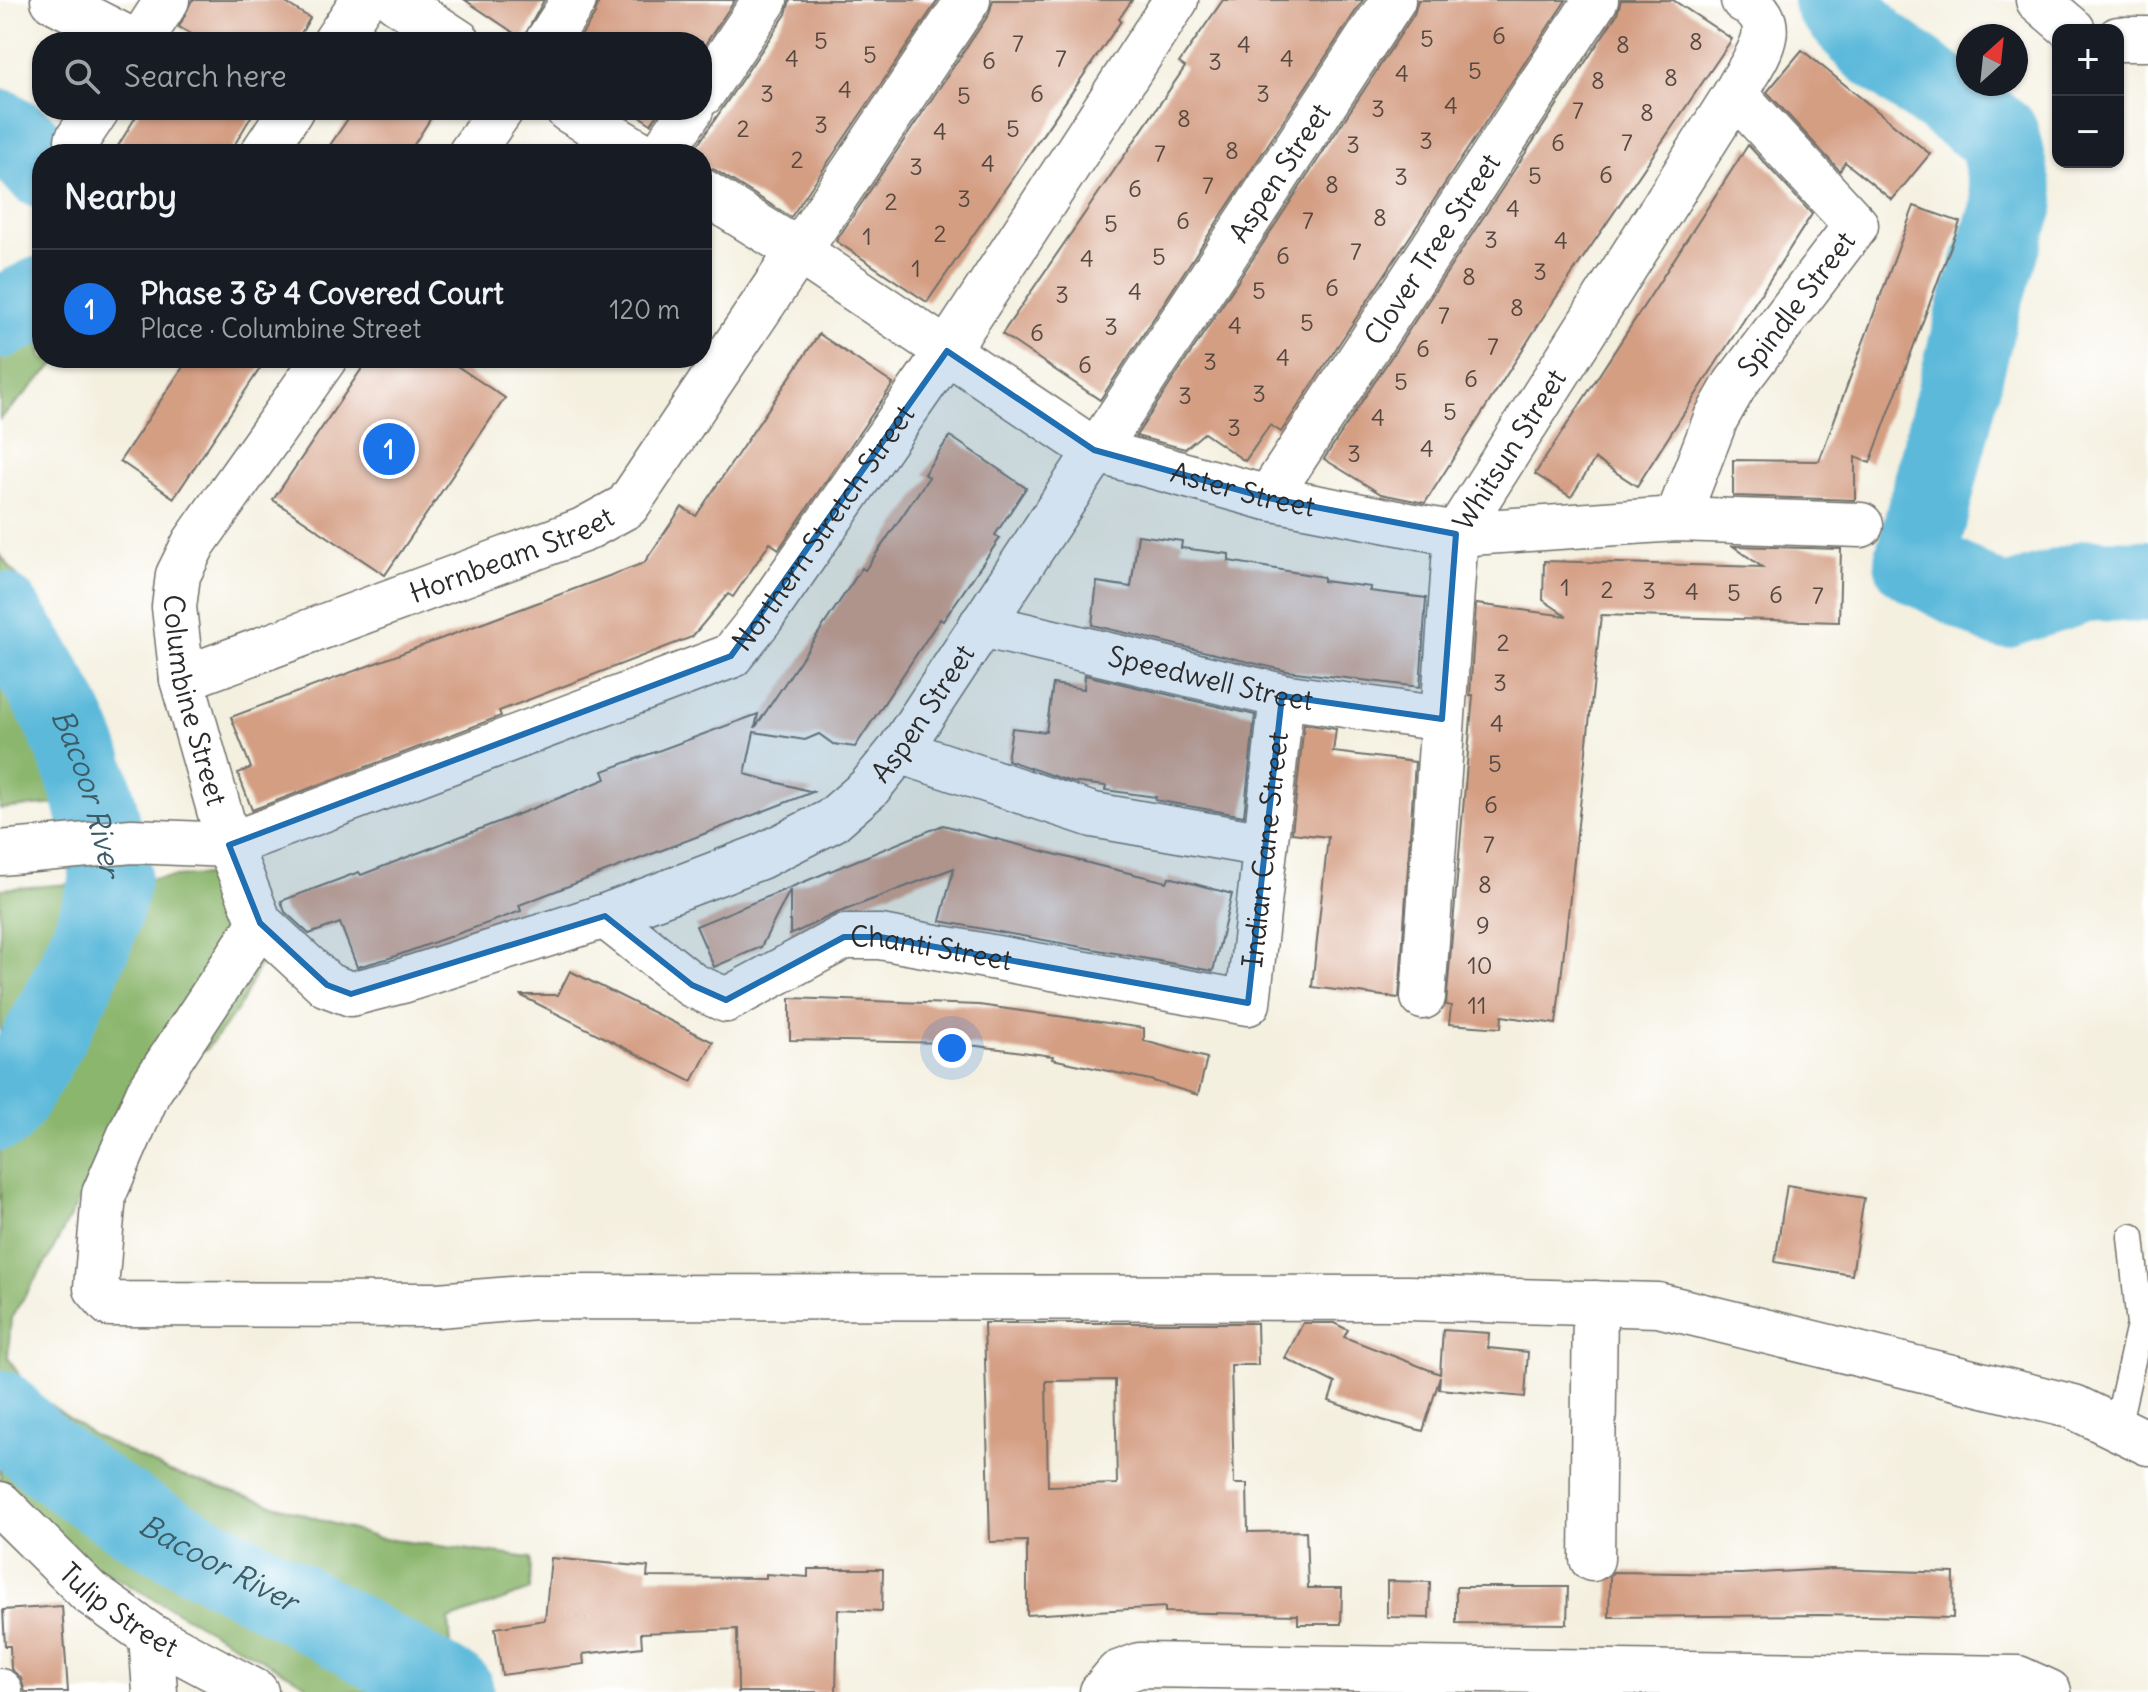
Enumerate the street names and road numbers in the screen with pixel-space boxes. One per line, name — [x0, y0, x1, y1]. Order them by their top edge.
street label: Aspen Street — [1221, 96, 1338, 249]
street label: Clover Tree Street — [1356, 146, 1508, 352]
street label: Spindle Street — [1729, 224, 1863, 384]
street label: Whitsun Street — [1445, 362, 1574, 537]
street label: Northern Stretch Street — [724, 398, 922, 658]
street label: Aster Street — [1167, 454, 1318, 525]
street label: Hornbeam Street — [404, 499, 620, 611]
street label: Columbine Street — [155, 592, 235, 810]
street label: Aspen Street — [863, 638, 982, 790]
street label: Speedwell Street — [1105, 638, 1316, 718]
street label: Indian Cane Street — [1234, 730, 1296, 969]
street label: Chanti Street — [850, 919, 1015, 978]
street label: Tulip Street — [52, 1555, 184, 1665]

